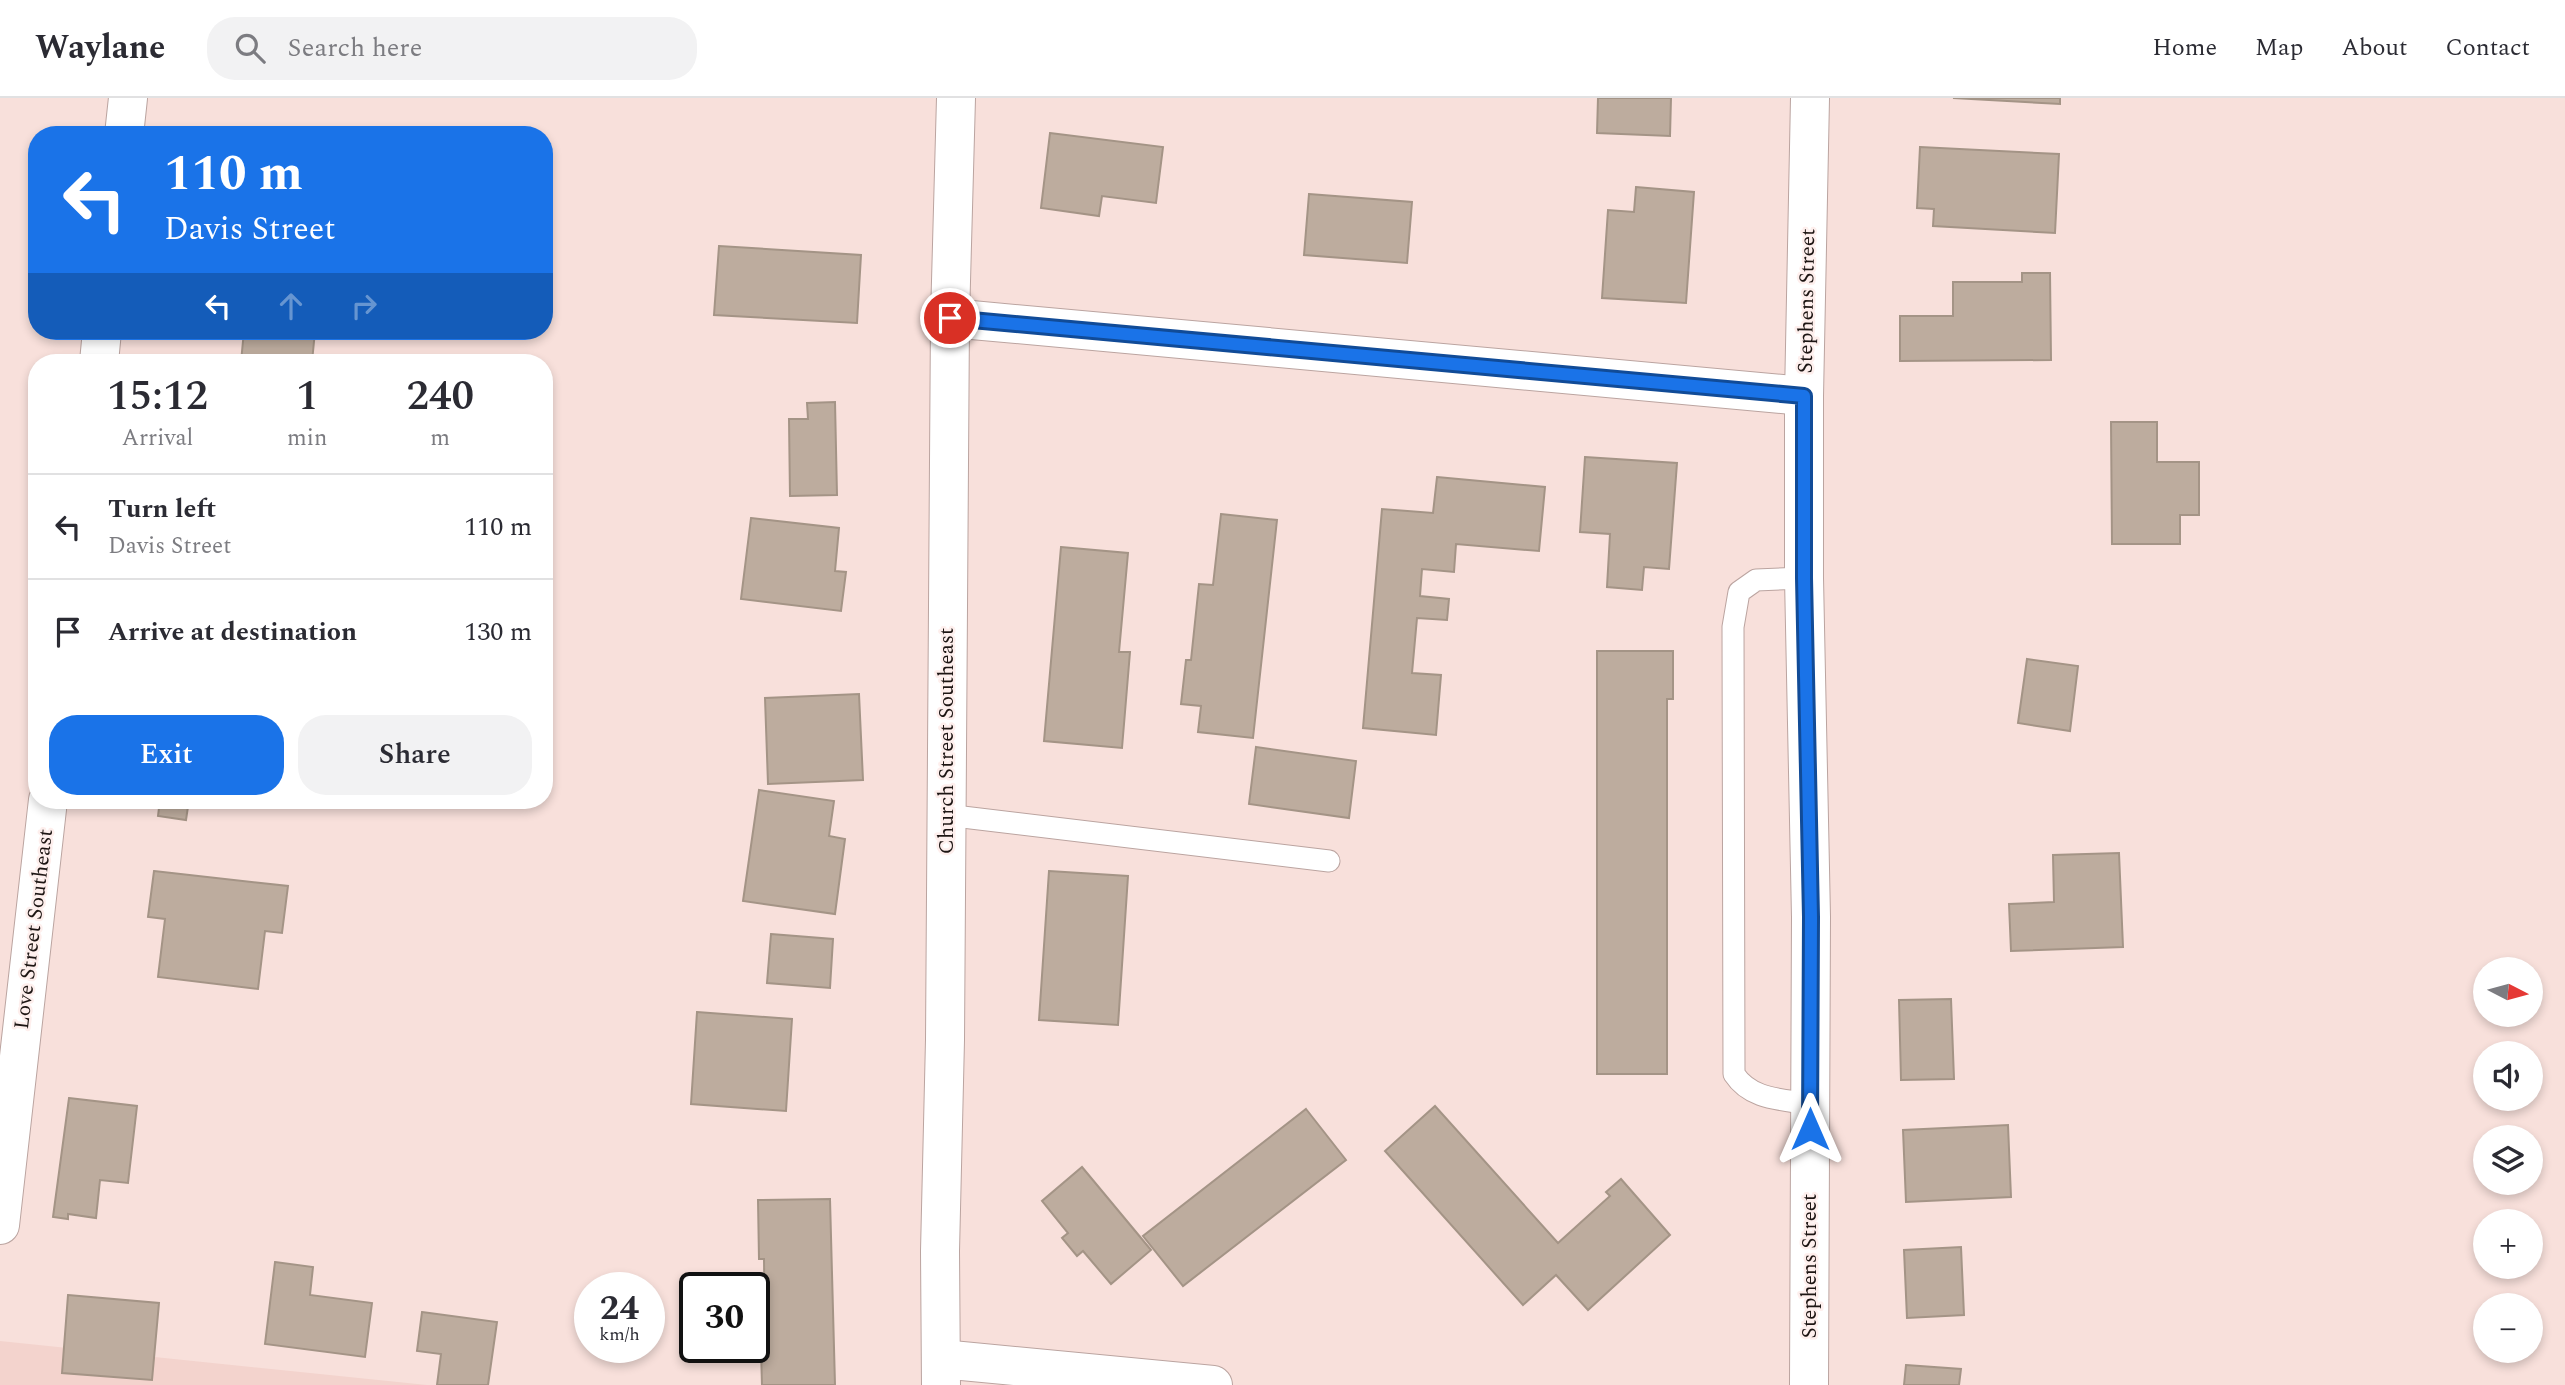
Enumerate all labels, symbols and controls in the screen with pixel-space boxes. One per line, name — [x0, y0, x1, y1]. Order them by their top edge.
search box — [207, 17, 697, 80]
text: Waylane — [35, 23, 165, 73]
text: Search here — [287, 28, 422, 68]
icon: search — [231, 29, 269, 67]
text: Home — [2152, 30, 2217, 66]
text: Map — [2255, 30, 2303, 66]
text: About — [2341, 30, 2407, 66]
text: Contact — [2445, 30, 2530, 66]
text: 110 m — [164, 137, 303, 212]
icon: left — [49, 154, 140, 245]
text: Davis Street — [164, 205, 336, 254]
street label: Stephens Street — [1790, 228, 1824, 374]
icon: left — [199, 287, 237, 325]
icon: ahead — [272, 287, 310, 325]
icon: right — [345, 287, 383, 325]
pin — [920, 288, 980, 348]
icon: arrive — [931, 299, 969, 337]
text: 15:12 — [107, 365, 208, 428]
text: 1 — [296, 365, 318, 428]
text: 240 — [406, 365, 474, 428]
text: Arrival — [122, 421, 193, 456]
text: min — [287, 421, 327, 456]
text: m — [430, 421, 450, 456]
text: Turn left — [108, 489, 216, 529]
text: 110 m — [464, 507, 532, 547]
icon: left — [49, 508, 87, 546]
text: Davis Street — [108, 529, 231, 564]
text: Arrive at destination — [108, 612, 357, 652]
text: 130 m — [464, 612, 532, 652]
icon: arrive — [49, 613, 87, 651]
street label: Church Street Southeast — [931, 628, 963, 854]
button: Exit — [49, 715, 284, 795]
button: Share — [298, 715, 532, 795]
street label: Love Street Southeast — [6, 827, 62, 1031]
north arrow — [2473, 957, 2543, 1027]
map controls — [2473, 957, 2543, 1363]
button: sound — [2473, 1041, 2543, 1111]
position arrow — [1773, 1092, 1847, 1166]
button: layers — [2473, 1125, 2543, 1195]
street label: Stephens Street — [1794, 1194, 1826, 1338]
button: + — [2473, 1209, 2543, 1279]
speed limit sign: 30 — [679, 1272, 770, 1363]
text: 24 — [600, 1282, 639, 1335]
button: − — [2473, 1293, 2543, 1363]
text: km/h — [599, 1321, 640, 1348]

